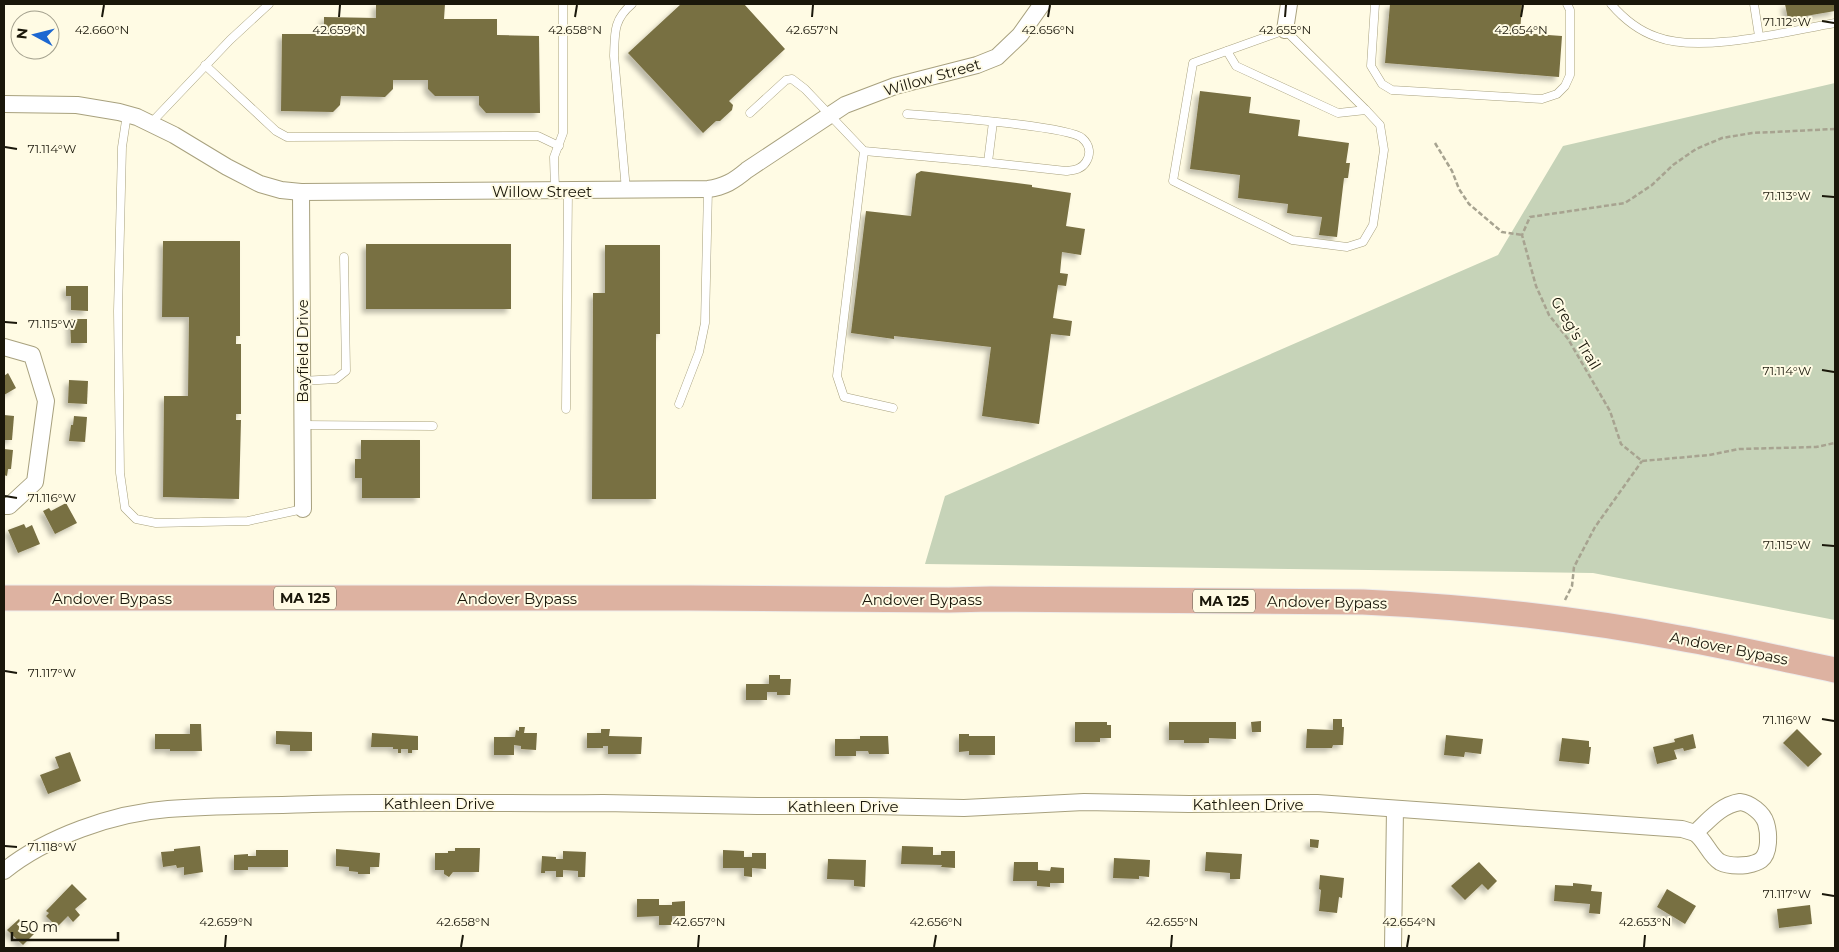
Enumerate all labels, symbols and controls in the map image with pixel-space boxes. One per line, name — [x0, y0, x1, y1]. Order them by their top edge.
north arrow — [10, 10, 60, 60]
text: 71.112°W — [1763, 14, 1811, 29]
text: 42.660°N — [75, 22, 129, 37]
text: 42.659°N — [312, 22, 366, 37]
text: 42.658°N — [548, 22, 602, 37]
text: 42.657°N — [785, 22, 839, 37]
text: 42.656°N — [1021, 22, 1075, 37]
text: 42.655°N — [1259, 22, 1311, 37]
text: 42.654°N — [1494, 22, 1548, 37]
text: N — [12, 27, 32, 40]
street label: Willow Street — [881, 54, 983, 100]
text: 71.114°W — [28, 141, 76, 156]
street label: Willow Street — [492, 182, 592, 201]
text: 71.113°W — [1763, 188, 1811, 203]
street label: Greg's Trail — [1547, 293, 1605, 373]
street label: Bayfield Drive — [293, 299, 312, 403]
text: 71.115°W — [28, 316, 76, 331]
text: 71.114°W — [1763, 363, 1811, 378]
text: 71.116°W — [28, 490, 76, 505]
text: 71.115°W — [1763, 537, 1811, 552]
road number: MA 125 — [274, 586, 336, 610]
street label: Andover Bypass — [52, 589, 172, 608]
street label: Andover Bypass — [457, 589, 577, 608]
street label: Andover Bypass — [862, 590, 982, 609]
road number: MA 125 — [1193, 590, 1255, 612]
street label: Andover Bypass — [1267, 591, 1387, 613]
street label: Andover Bypass — [1668, 627, 1790, 669]
text: 71.117°W — [28, 665, 76, 680]
text: 71.116°W — [1763, 712, 1811, 727]
street label: Kathleen Drive — [383, 794, 495, 813]
street label: Kathleen Drive — [1192, 795, 1304, 814]
street label: Kathleen Drive — [787, 797, 899, 816]
text: 71.118°W — [28, 839, 76, 854]
text: 71.117°W — [1763, 886, 1811, 901]
scale bar — [12, 910, 119, 942]
text: 42.659°N — [199, 914, 253, 929]
text: 42.658°N — [436, 914, 490, 929]
text: 42.657°N — [672, 914, 726, 929]
text: 42.656°N — [909, 914, 963, 929]
text: 42.655°N — [1146, 914, 1198, 929]
text: 42.654°N — [1382, 914, 1436, 929]
text: 42.653°N — [1619, 914, 1671, 929]
text: 50 m — [20, 917, 58, 936]

